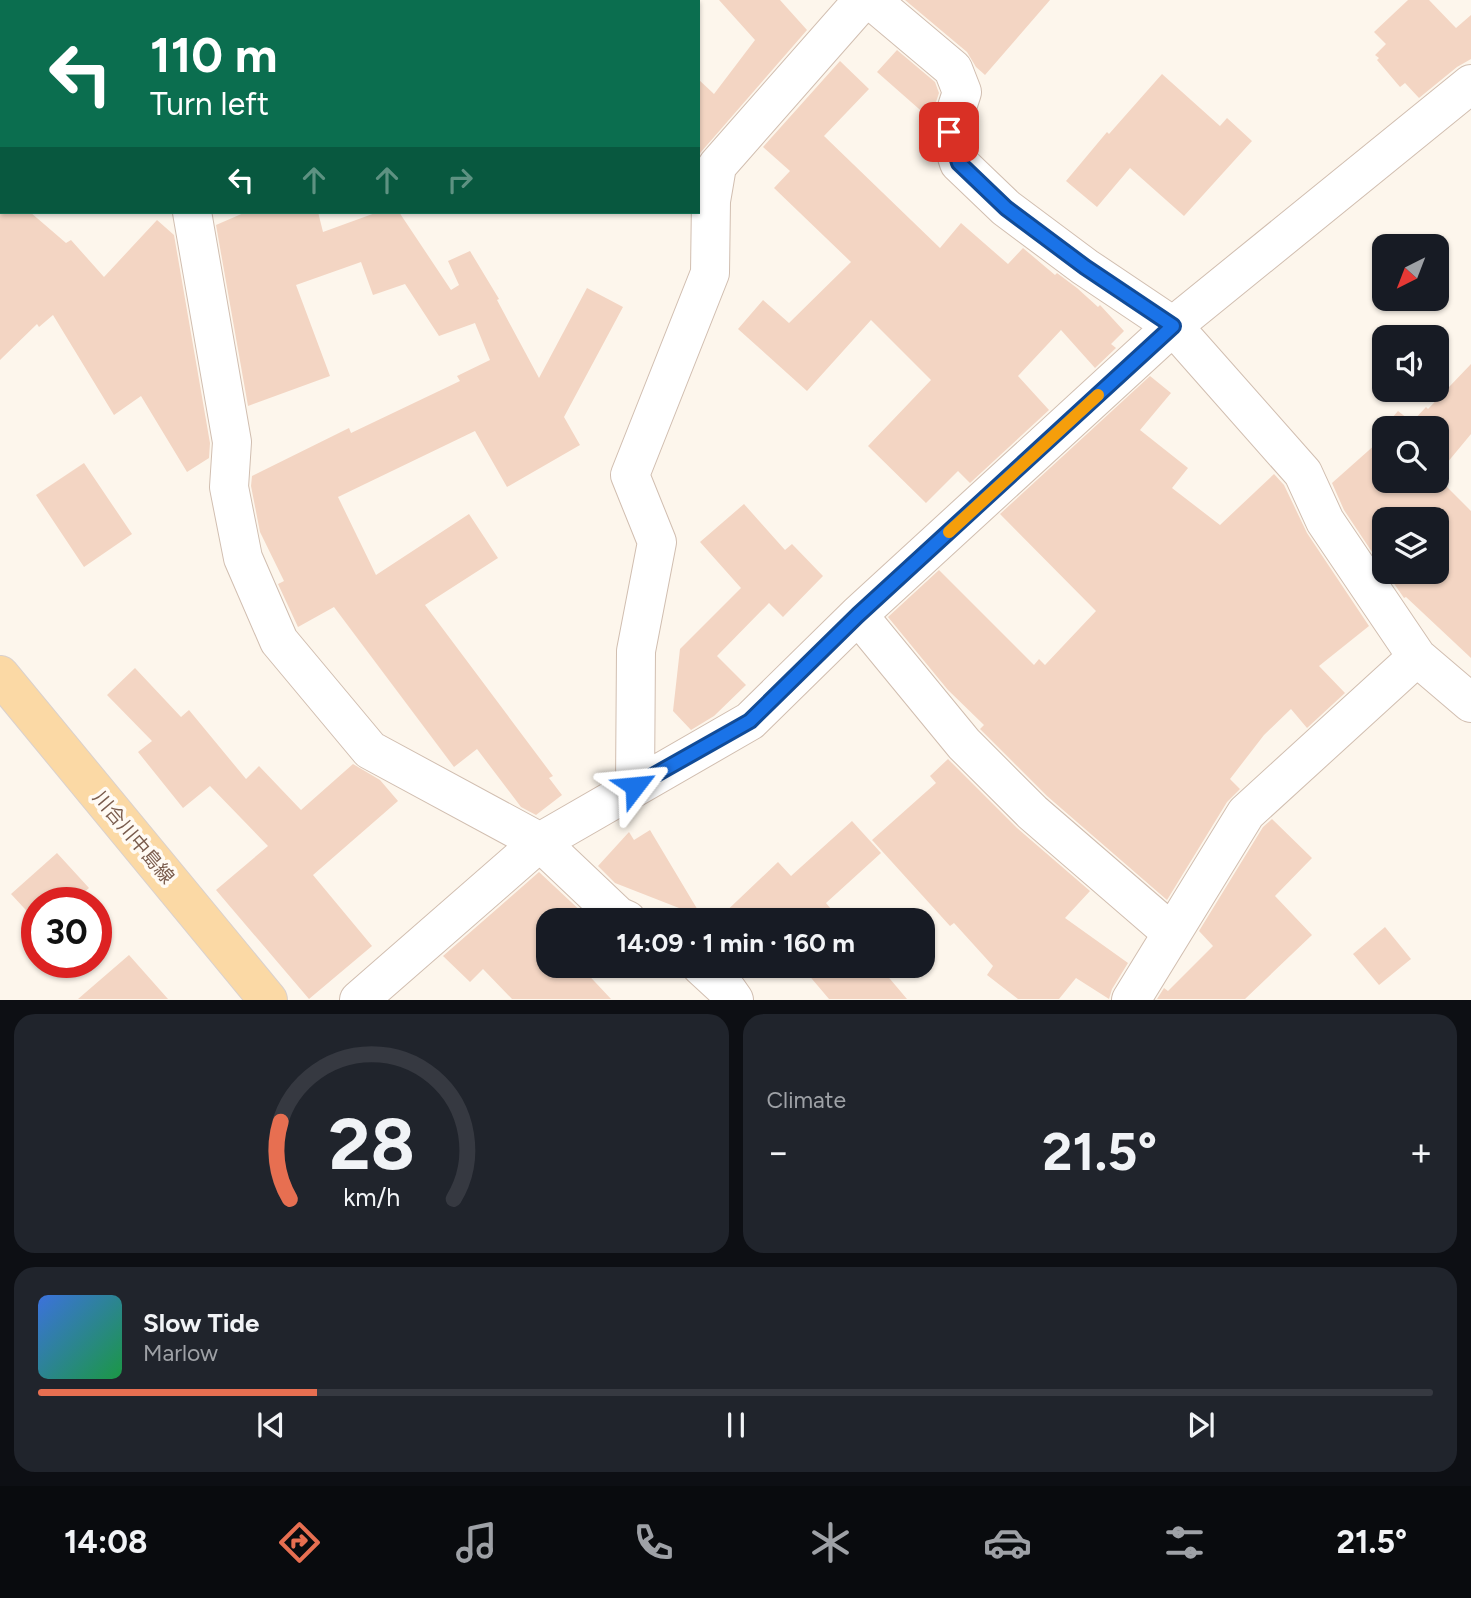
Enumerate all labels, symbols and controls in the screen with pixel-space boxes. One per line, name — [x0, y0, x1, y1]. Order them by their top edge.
text: 110 m — [150, 25, 278, 84]
icon: left — [35, 28, 126, 119]
text: Turn left — [150, 85, 269, 123]
pin — [919, 102, 979, 162]
icon: arrive — [930, 113, 968, 151]
icon: left — [222, 161, 260, 199]
icon: ahead — [295, 161, 333, 199]
icon: ahead — [368, 161, 406, 199]
icon: right — [441, 161, 479, 199]
north arrow — [1372, 234, 1449, 312]
map controls — [1372, 234, 1449, 584]
button: sound — [1372, 325, 1449, 402]
button: search — [1372, 416, 1449, 493]
button: layers — [1372, 507, 1449, 584]
position arrow — [598, 749, 672, 823]
street label: 川合川中島線 — [88, 786, 179, 888]
speed limit sign: 30 — [21, 887, 112, 978]
text: 14:09 · 1 min · 160 m — [616, 927, 855, 959]
text: Climate — [767, 1086, 846, 1114]
text: 28 — [328, 1101, 415, 1188]
text: 21.5° — [1042, 1121, 1157, 1183]
text: − — [767, 1129, 790, 1175]
text: + — [1409, 1129, 1433, 1175]
text: km/h — [343, 1182, 400, 1212]
text: Slow Tide — [143, 1307, 259, 1339]
text: Marlow — [143, 1339, 218, 1367]
icon: previous — [252, 1406, 290, 1444]
icon: pause — [717, 1406, 755, 1444]
icon: next — [1182, 1406, 1220, 1444]
icon: directions — [275, 1518, 324, 1567]
icon: music — [452, 1518, 501, 1567]
icon: phone — [629, 1518, 678, 1567]
icon: climate — [806, 1518, 855, 1567]
icon: car — [983, 1518, 1032, 1567]
icon: filters — [1160, 1518, 1209, 1567]
text: 14:08 — [64, 1523, 148, 1561]
text: 21.5° — [1336, 1523, 1407, 1561]

